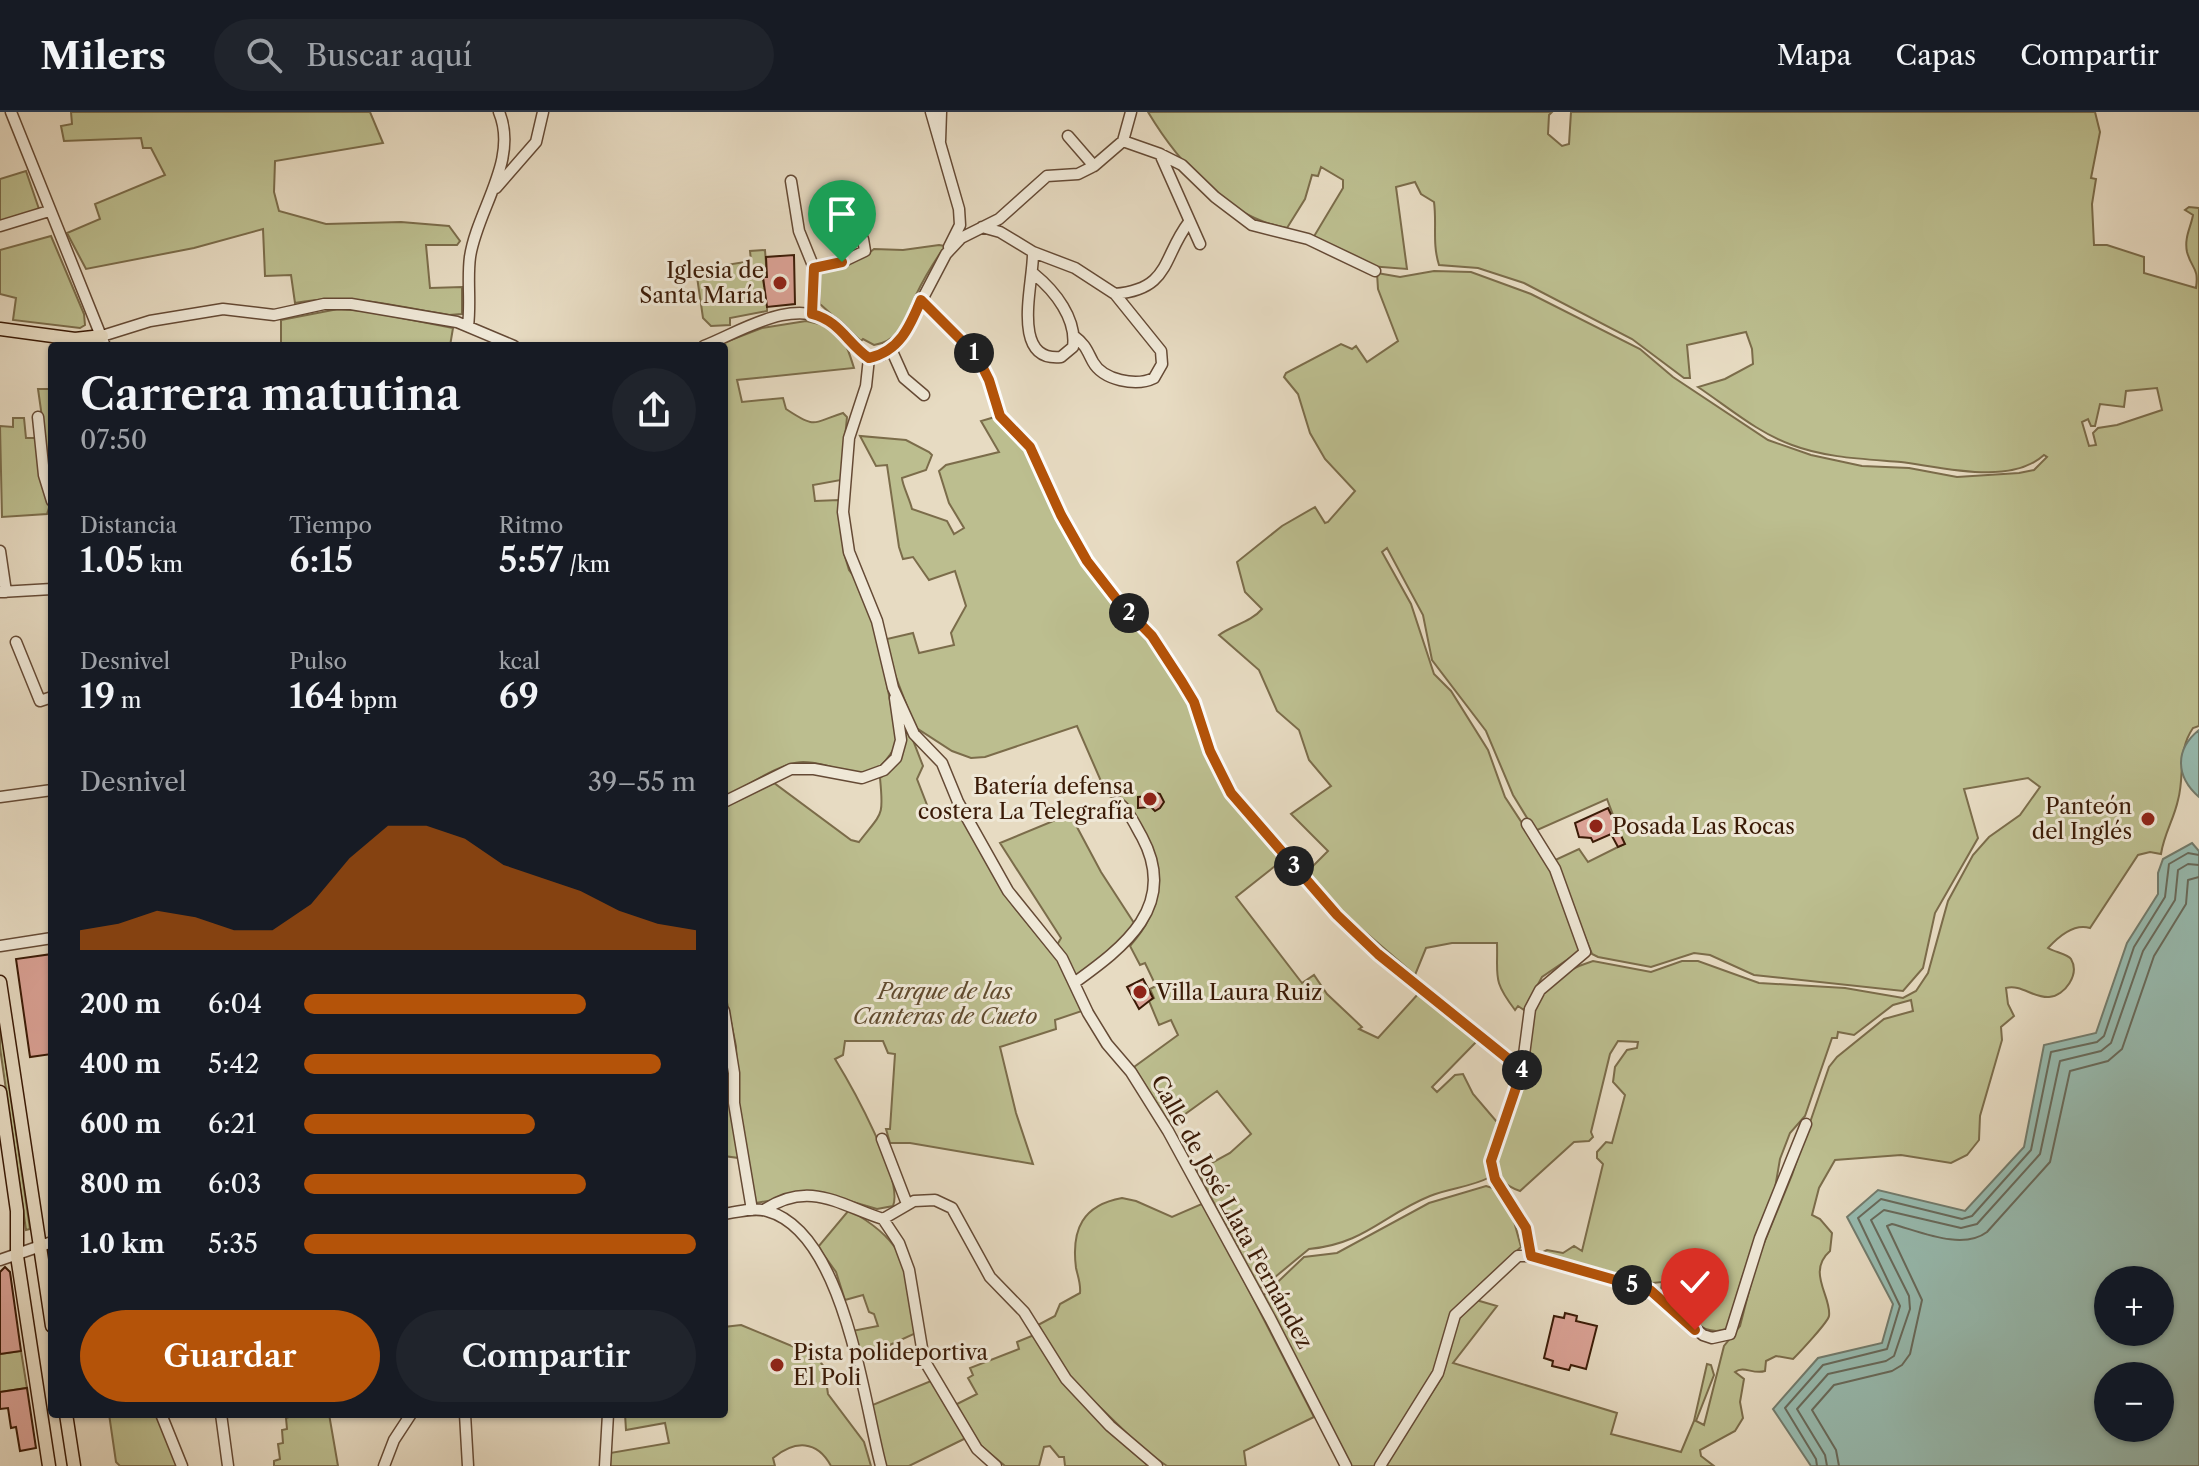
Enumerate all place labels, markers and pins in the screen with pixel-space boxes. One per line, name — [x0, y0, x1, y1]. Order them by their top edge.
pin — [808, 180, 876, 262]
place label: Iglesia de Santa María — [639, 257, 764, 309]
marker: Iglesia de Santa María — [771, 274, 789, 292]
pin: 1 — [954, 333, 994, 373]
pin: 2 — [1109, 593, 1149, 633]
place label: Batería defensa costera La Telegrafía — [918, 773, 1134, 825]
marker: Batería defensa costera La Telegrafía — [1141, 790, 1159, 808]
place label: Panteón del Inglés — [2032, 793, 2132, 845]
marker: Panteón del Inglés — [2139, 810, 2157, 828]
place label: Posada Las Rocas — [1612, 813, 1795, 840]
marker: Posada Las Rocas — [1587, 817, 1605, 835]
pin: 3 — [1274, 846, 1314, 886]
place label: Villa Laura Ruiz — [1155, 979, 1322, 1006]
marker: Villa Laura Ruiz — [1131, 983, 1149, 1001]
pin: 4 — [1502, 1050, 1542, 1090]
pin — [1661, 1248, 1729, 1330]
pin: 5 — [1612, 1265, 1652, 1305]
place label: Pista polideportiva El Poli — [793, 1339, 988, 1391]
marker: Pista polideportiva El Poli — [768, 1356, 786, 1374]

